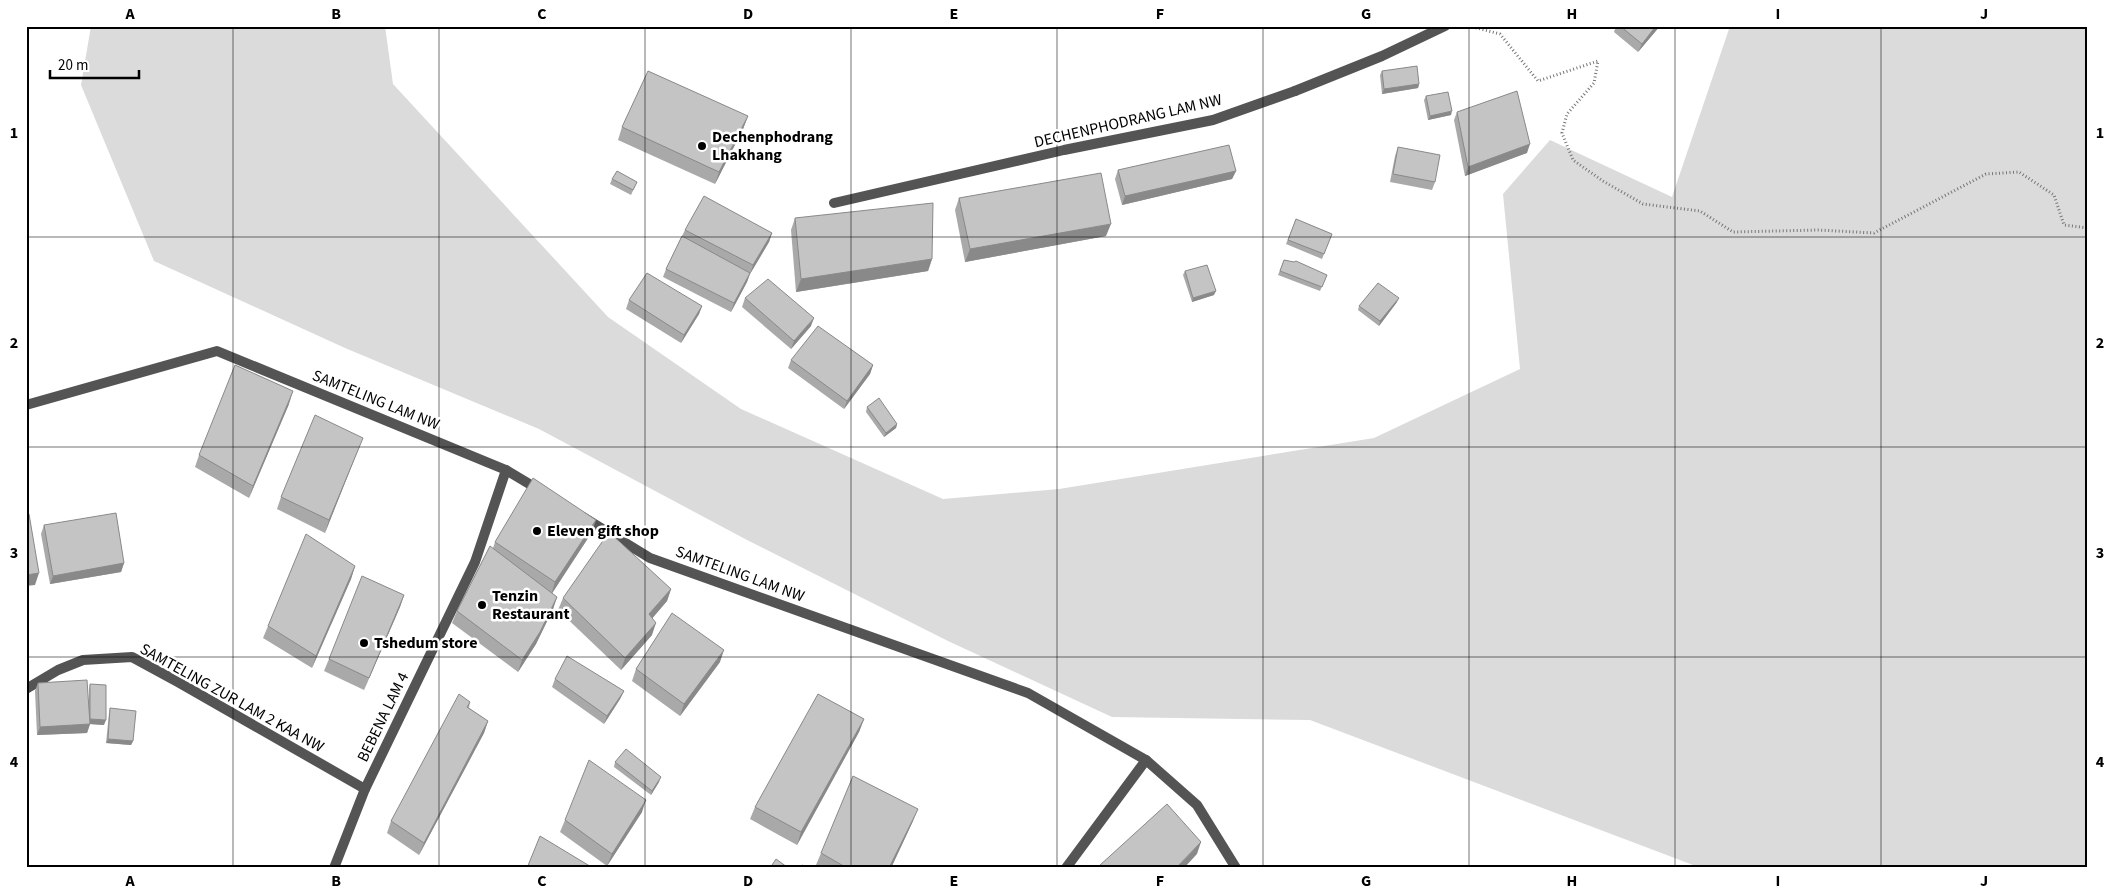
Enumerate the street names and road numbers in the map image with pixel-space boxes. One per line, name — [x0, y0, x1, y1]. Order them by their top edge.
street label: DECHENPHODRANG LAM NW — [1032, 89, 1224, 153]
street label: SAMTELING LAM NW — [309, 364, 443, 436]
street label: SAMTELING LAM NW — [673, 540, 808, 608]
street label: SAMTELING ZUR LAM 2 KAA NW — [136, 638, 328, 758]
street label: BEBENA LAM 4 — [352, 668, 414, 766]

